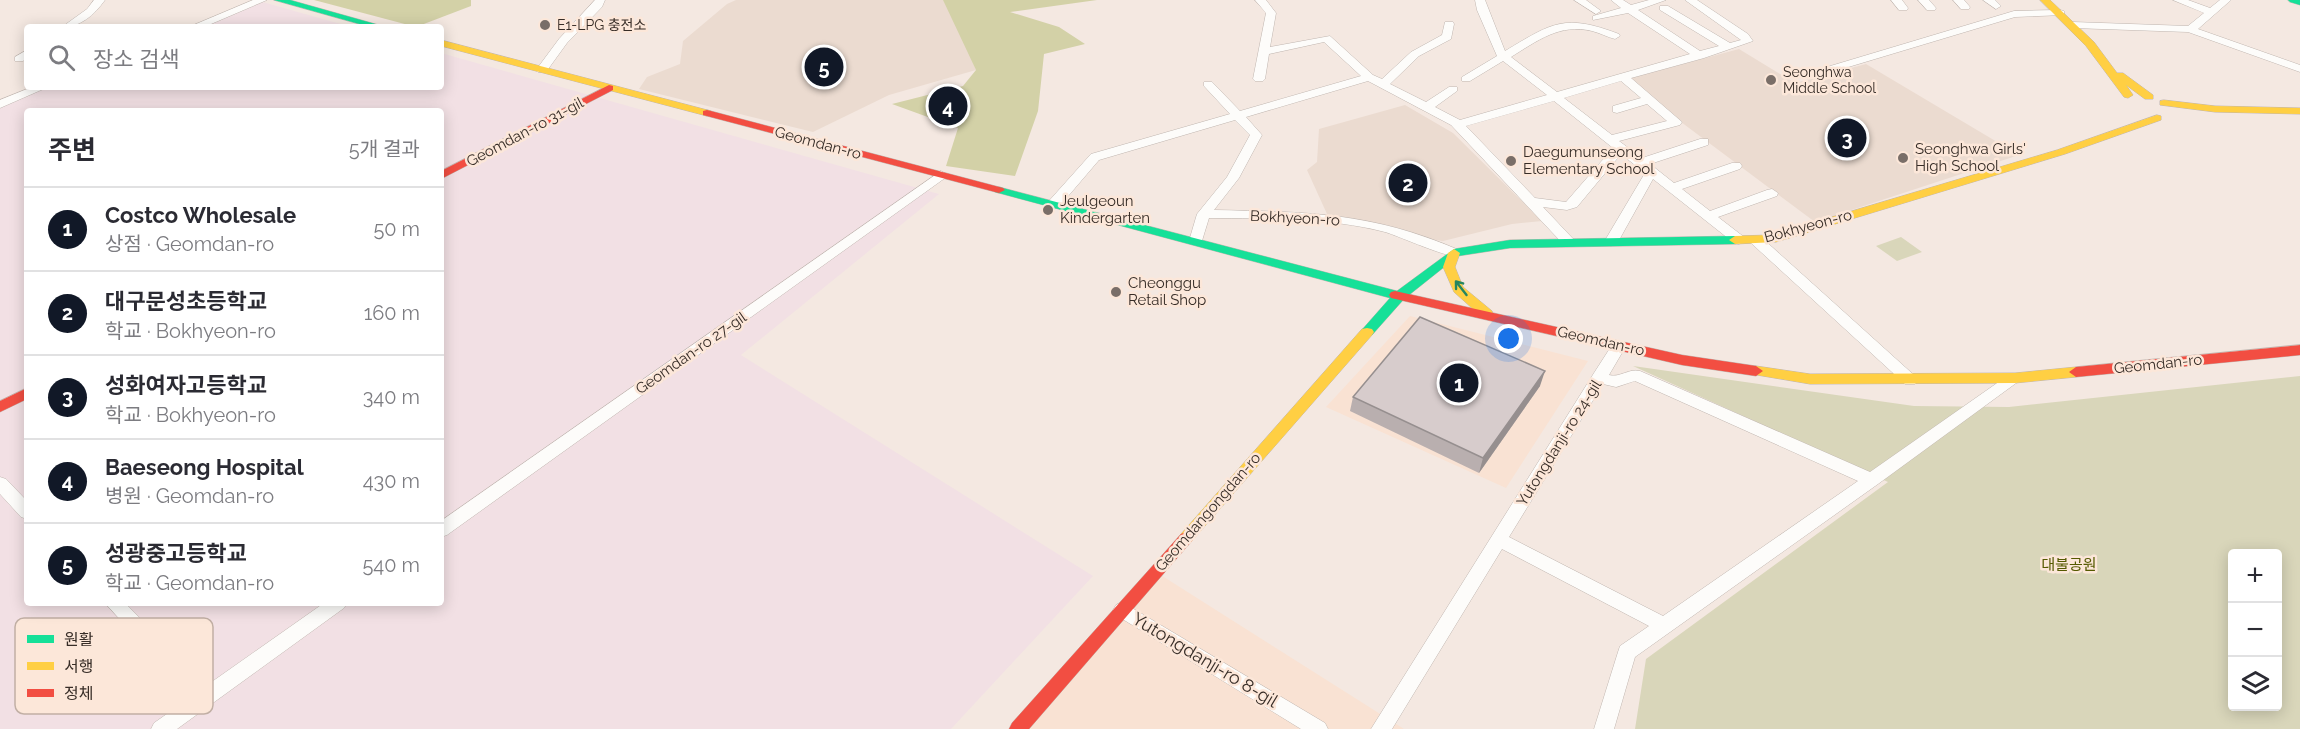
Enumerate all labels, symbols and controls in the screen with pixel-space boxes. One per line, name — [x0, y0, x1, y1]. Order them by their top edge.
place label: E1-LPG 충전소 — [557, 17, 646, 33]
marker: E1-LPG 충전소 — [538, 18, 552, 32]
search box — [24, 24, 444, 90]
icon: search — [45, 41, 78, 74]
pin: 5 — [804, 44, 844, 90]
text: 장소 검색 — [93, 46, 180, 72]
place label: Seonghwa Middle School — [1783, 64, 1876, 96]
marker: Seonghwa Middle School — [1764, 73, 1778, 87]
pin: 4 — [928, 84, 968, 128]
street label: Geomdan-ro 31-gil — [463, 93, 587, 170]
pin: 3 — [1828, 116, 1866, 160]
street label: Geomdan-ro — [773, 123, 863, 163]
text: 주변 — [48, 135, 96, 165]
text: 5개 결과 — [349, 137, 420, 161]
place label: Seonghwa Girls' High School — [1915, 140, 2026, 175]
place label: Daegumunseong Elementary School — [1523, 143, 1655, 178]
marker: Seonghwa Girls' High School — [1896, 151, 1910, 165]
marker: Daegumunseong Elementary School — [1504, 154, 1518, 168]
pin: 2 — [1388, 160, 1428, 206]
place label: Jeulgeoun Kindergarten — [1060, 192, 1150, 227]
text: Costco Wholesale — [105, 202, 296, 228]
marker: Jeulgeoun Kindergarten — [1041, 203, 1055, 217]
street label: Bokhyeon-ro — [1762, 206, 1854, 246]
street label: Bokhyeon-ro — [1250, 207, 1340, 229]
text: 1 — [63, 217, 72, 241]
text: 50 m — [373, 217, 420, 241]
text: 상점 · Geomdan-ro — [105, 232, 274, 256]
place label: Cheonggu Retail Shop — [1128, 274, 1206, 309]
one-way arrow — [1455, 281, 1467, 297]
marker: Cheonggu Retail Shop — [1109, 285, 1123, 299]
text: 대구문성초등학교 — [105, 288, 267, 314]
text: 2 — [62, 301, 73, 325]
text: 160 m — [364, 301, 420, 325]
street label: Geomdan-ro 27-gil — [632, 308, 751, 398]
text: 학교 · Bokhyeon-ro — [105, 319, 276, 343]
street label: Geomdan-ro — [1556, 322, 1646, 360]
your location — [1494, 324, 1523, 353]
street label: Geomdan-ro — [2113, 350, 2203, 378]
pin: 1 — [1440, 360, 1478, 406]
text: 성화여자고등학교 — [105, 372, 267, 398]
street label: Yutongdanji-ro 24-gil — [1513, 376, 1606, 509]
text: 3 — [62, 385, 73, 409]
text: 340 m — [363, 385, 420, 409]
text: 학교 · Bokhyeon-ro — [105, 403, 276, 427]
street label: Geomdangongdan-ro — [1152, 449, 1264, 575]
text: Baeseong Hospital — [105, 454, 304, 480]
text: 4 — [62, 469, 73, 493]
text: 430 m — [363, 469, 420, 493]
text: 병원 · Geomdan-ro — [105, 484, 274, 508]
text: 성광중고등학교 — [105, 540, 247, 566]
map controls — [2228, 549, 2282, 711]
button: + — [2228, 549, 2282, 603]
text: 5 — [62, 553, 73, 577]
text: 540 m — [362, 553, 420, 577]
park label: 대불공원 — [2041, 556, 2097, 574]
text: 학교 · Geomdan-ro — [105, 571, 274, 595]
button: − — [2228, 603, 2282, 657]
street label: Yutongdanji-ro 8-gil — [1129, 608, 1282, 711]
legend — [15, 618, 213, 714]
text: 원활 — [64, 630, 94, 649]
text: 서행 — [64, 657, 93, 676]
button: layers — [2228, 657, 2282, 711]
text: 정체 — [64, 684, 93, 703]

